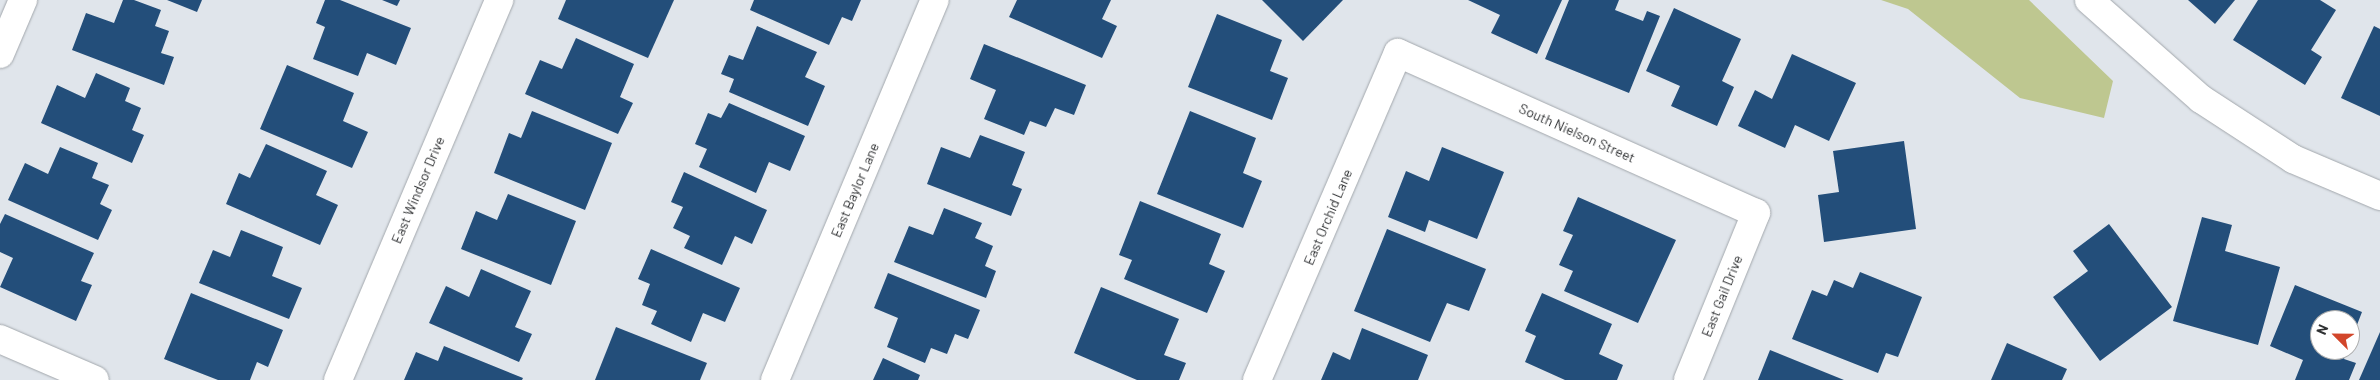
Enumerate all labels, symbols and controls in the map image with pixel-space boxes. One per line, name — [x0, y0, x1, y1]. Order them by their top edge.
street label: South Nielson Street — [1516, 100, 1638, 166]
street label: East Windsor Drive — [388, 134, 448, 246]
street label: East Baylor Lane — [827, 140, 883, 240]
street label: East Orchid Lane — [1300, 166, 1356, 268]
street label: East Gail Drive — [1698, 253, 1746, 339]
north arrow — [2310, 310, 2360, 360]
text: N — [2312, 322, 2331, 337]

